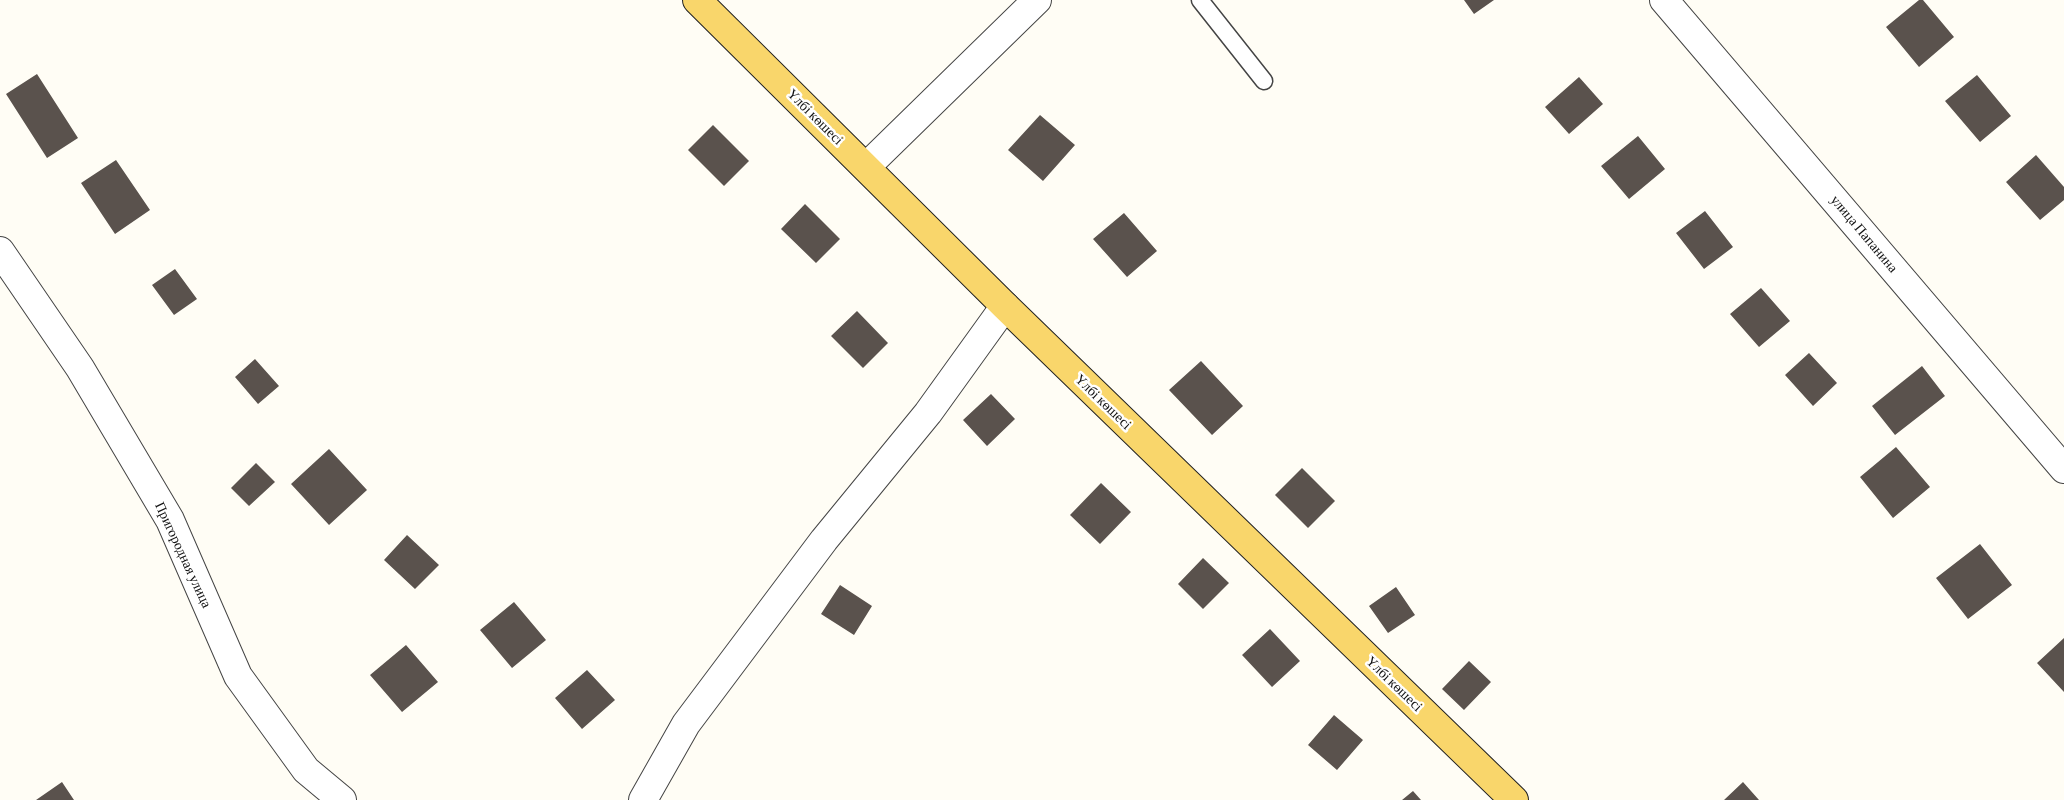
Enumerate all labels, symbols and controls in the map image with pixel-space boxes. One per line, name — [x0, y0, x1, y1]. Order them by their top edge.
street label: Үлбі көшесі — [784, 86, 846, 148]
street label: улица Папанина — [1827, 192, 1901, 276]
street label: Үлбі көшесі — [1071, 371, 1135, 433]
street label: Пригородная улица — [151, 499, 215, 611]
street label: Үлбі көшесі — [1362, 653, 1426, 715]

